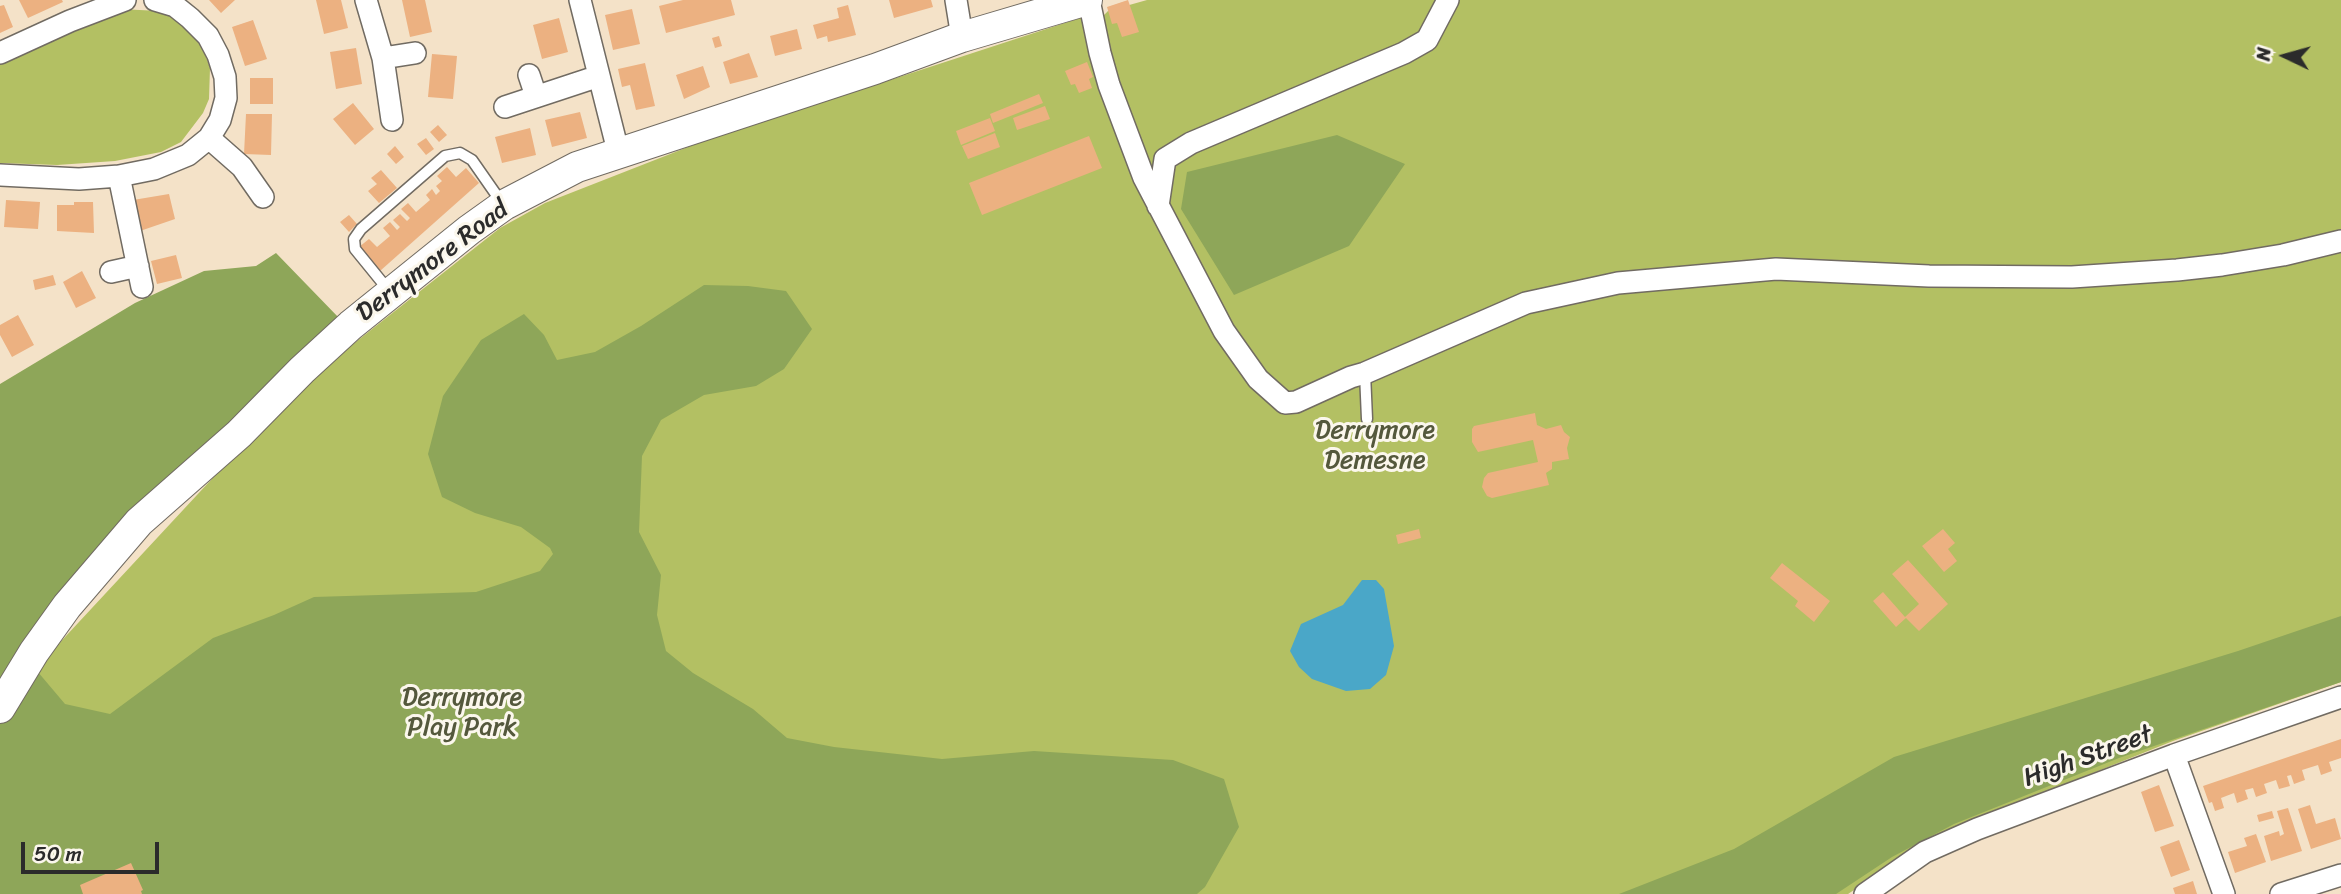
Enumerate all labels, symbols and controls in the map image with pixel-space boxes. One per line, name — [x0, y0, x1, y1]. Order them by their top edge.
north arrow — [2250, 21, 2320, 91]
text: N — [2247, 46, 2281, 62]
street label: Derrymore Road — [351, 195, 515, 329]
park label: Derrymore Demesne — [1315, 415, 1435, 476]
park label: Derrymore Play Park — [402, 682, 522, 744]
street label: High Street — [2019, 719, 2157, 795]
scale bar — [24, 828, 163, 872]
text: 50 m — [34, 835, 82, 873]

